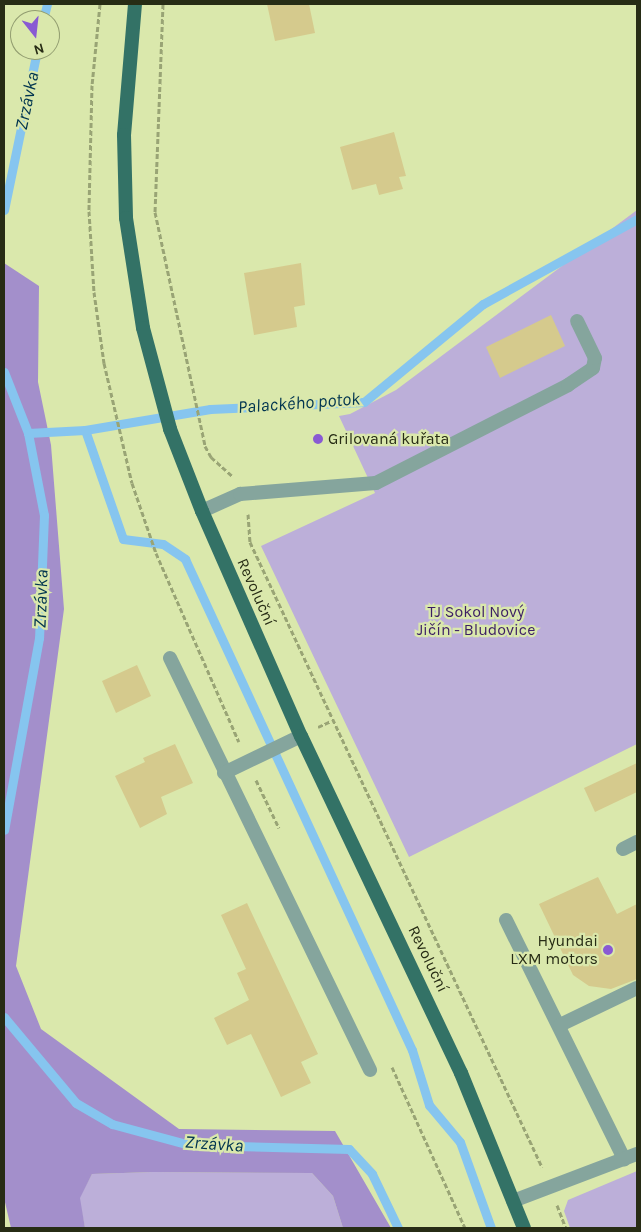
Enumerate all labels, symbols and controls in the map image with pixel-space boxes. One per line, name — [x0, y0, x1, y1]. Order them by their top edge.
north arrow — [10, 10, 60, 60]
text: N — [32, 39, 46, 58]
water label: Zrzávka — [10, 70, 44, 132]
water label: Palackého potok — [237, 388, 361, 418]
place label: Grilovaná kuřata — [328, 429, 449, 449]
marker: Grilovaná kuřata — [312, 433, 324, 445]
street label: Revoluční — [233, 555, 279, 629]
water label: Zrzávka — [29, 569, 53, 629]
park label: TJ Sokol Nový Jičín - Bludovice — [417, 602, 535, 640]
street label: Revoluční — [404, 923, 452, 995]
place label: Hyundai LXM motors — [510, 931, 598, 969]
marker: Hyundai LXM motors — [602, 944, 614, 956]
water label: Zrzávka — [184, 1131, 244, 1157]

